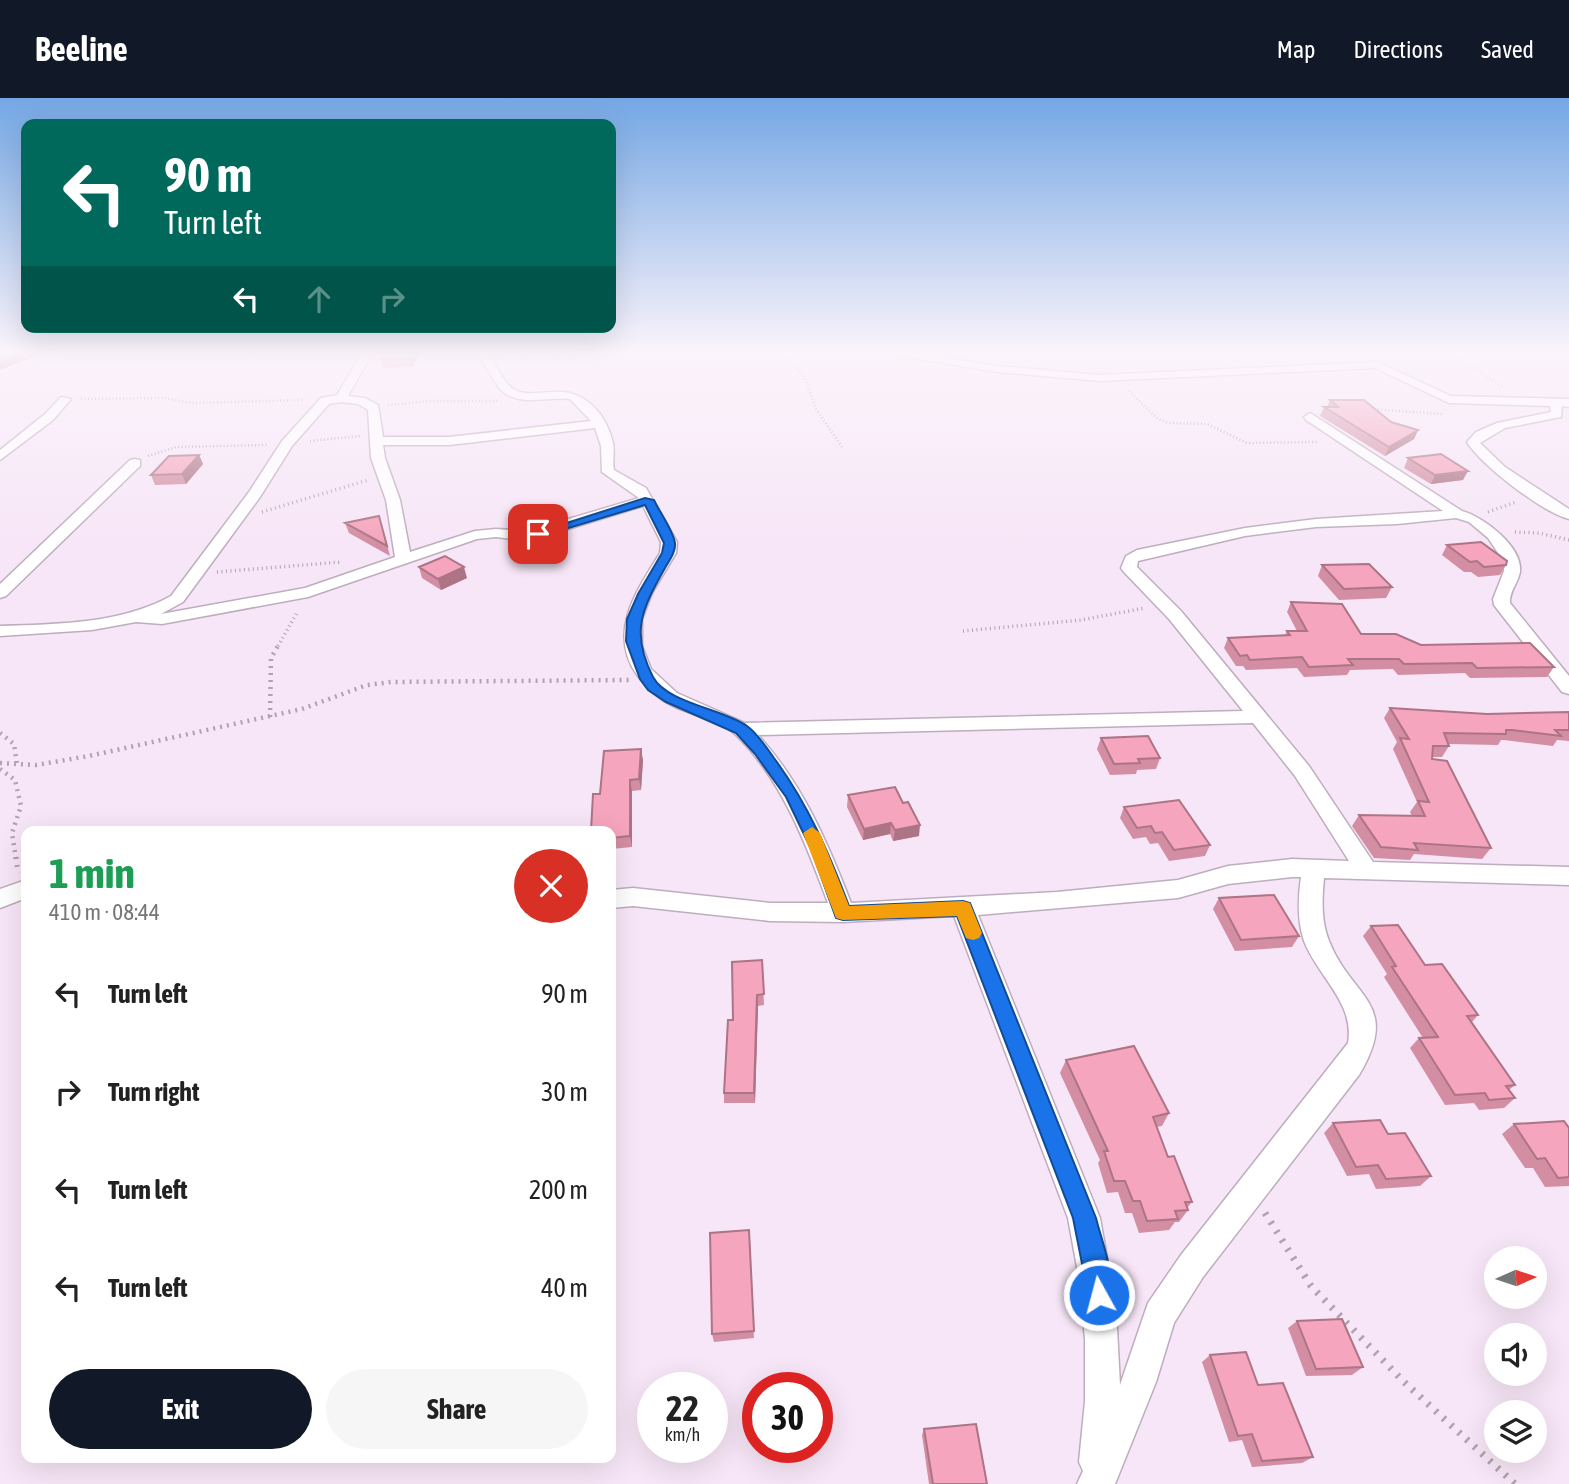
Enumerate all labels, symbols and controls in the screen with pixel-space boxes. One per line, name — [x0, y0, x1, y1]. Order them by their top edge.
text: Beeline — [35, 30, 128, 68]
text: Map — [1277, 36, 1315, 63]
text: Directions — [1353, 36, 1443, 63]
text: Saved — [1481, 36, 1534, 63]
text: 90 m — [164, 146, 252, 202]
icon: left — [49, 147, 140, 238]
text: Turn left — [164, 204, 262, 241]
icon: left — [227, 280, 265, 318]
icon: ahead — [300, 280, 338, 318]
icon: right — [373, 280, 411, 318]
pin — [508, 504, 568, 564]
icon: arrive — [519, 515, 557, 553]
text: 1 min — [49, 849, 135, 897]
button: close — [514, 849, 588, 923]
text: 410 m · 08:44 — [49, 899, 160, 925]
icon: left — [49, 975, 87, 1013]
text: Turn left — [108, 979, 188, 1009]
text: 90 m — [541, 979, 588, 1009]
icon: right — [49, 1073, 87, 1111]
text: Turn right — [108, 1077, 199, 1107]
text: 30 m — [541, 1077, 588, 1107]
icon: left — [49, 1171, 87, 1209]
text: Turn left — [108, 1175, 188, 1205]
text: 200 m — [529, 1175, 588, 1205]
north arrow — [1484, 1246, 1547, 1309]
map controls — [1484, 1246, 1547, 1463]
position arrow — [1062, 1258, 1136, 1332]
icon: left — [49, 1269, 87, 1307]
text: Turn left — [108, 1273, 188, 1303]
text: 40 m — [541, 1273, 588, 1303]
button: sound — [1484, 1323, 1547, 1386]
button: Exit — [49, 1369, 312, 1449]
button: Share — [326, 1369, 588, 1449]
speed limit sign: 30 — [742, 1372, 833, 1463]
text: 22 — [666, 1388, 699, 1428]
button: layers — [1484, 1400, 1547, 1463]
text: km/h — [665, 1424, 700, 1445]

